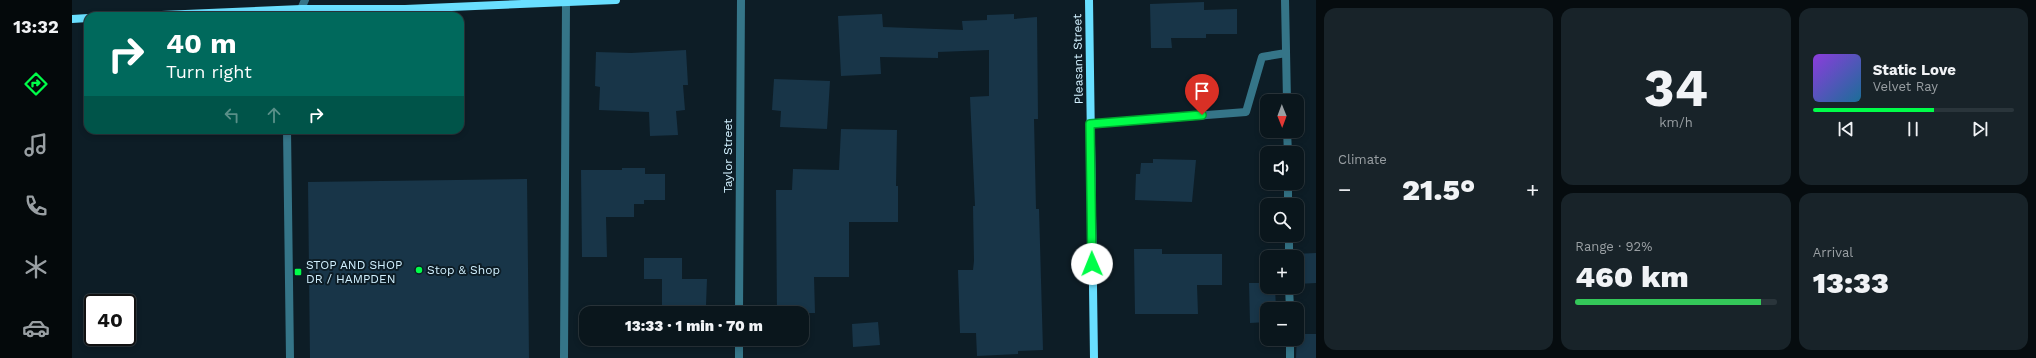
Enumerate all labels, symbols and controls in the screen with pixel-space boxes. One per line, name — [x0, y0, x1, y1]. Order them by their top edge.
street label: Pleasant Street — [1070, 14, 1086, 104]
text: 13:32 — [13, 16, 59, 37]
text: 40 m — [166, 27, 236, 60]
icon: right — [100, 28, 152, 80]
text: 34 — [1644, 58, 1708, 119]
text: Turn right — [166, 61, 252, 82]
text: Static Love — [1873, 61, 1956, 79]
icon: directions — [22, 70, 50, 98]
pin — [1185, 74, 1219, 115]
text: Velvet Ray — [1873, 79, 1938, 94]
icon: arrive — [1191, 80, 1213, 102]
north arrow — [1260, 94, 1304, 138]
map controls — [1260, 94, 1304, 346]
icon: left — [221, 104, 243, 126]
icon: ahead — [263, 104, 285, 126]
icon: right — [305, 104, 327, 126]
text: km/h — [1659, 115, 1693, 130]
icon: previous — [1835, 118, 1857, 140]
icon: pause — [1902, 118, 1924, 140]
icon: next — [1969, 118, 1991, 140]
street label: Taylor Street — [721, 119, 735, 193]
icon: music — [22, 131, 50, 159]
button: sound — [1260, 146, 1304, 190]
text: Climate — [1338, 152, 1387, 167]
text: 21.5° — [1402, 172, 1475, 207]
text: − — [1338, 177, 1351, 202]
text: + — [1526, 177, 1539, 202]
icon: phone — [22, 192, 50, 220]
button: search — [1260, 198, 1304, 242]
text: Range · 92% — [1575, 239, 1652, 254]
position arrow — [1071, 243, 1113, 285]
text: Arrival — [1813, 245, 1853, 260]
button: + — [1260, 250, 1304, 294]
icon: climate — [22, 253, 50, 281]
place label: STOP AND SHOP DR / HAMPDEN — [306, 258, 402, 286]
text: 460 km — [1575, 259, 1689, 294]
place label: Stop & Shop — [427, 263, 500, 277]
marker: Stop & Shop — [414, 265, 424, 275]
text: 13:33 — [1813, 265, 1889, 300]
marker: STOP AND SHOP DR / HAMPDEN — [293, 267, 303, 277]
speed limit sign: 40 — [84, 294, 136, 346]
button: − — [1260, 302, 1304, 346]
icon: car — [22, 314, 50, 342]
text: 13:33 · 1 min · 70 m — [625, 317, 763, 335]

